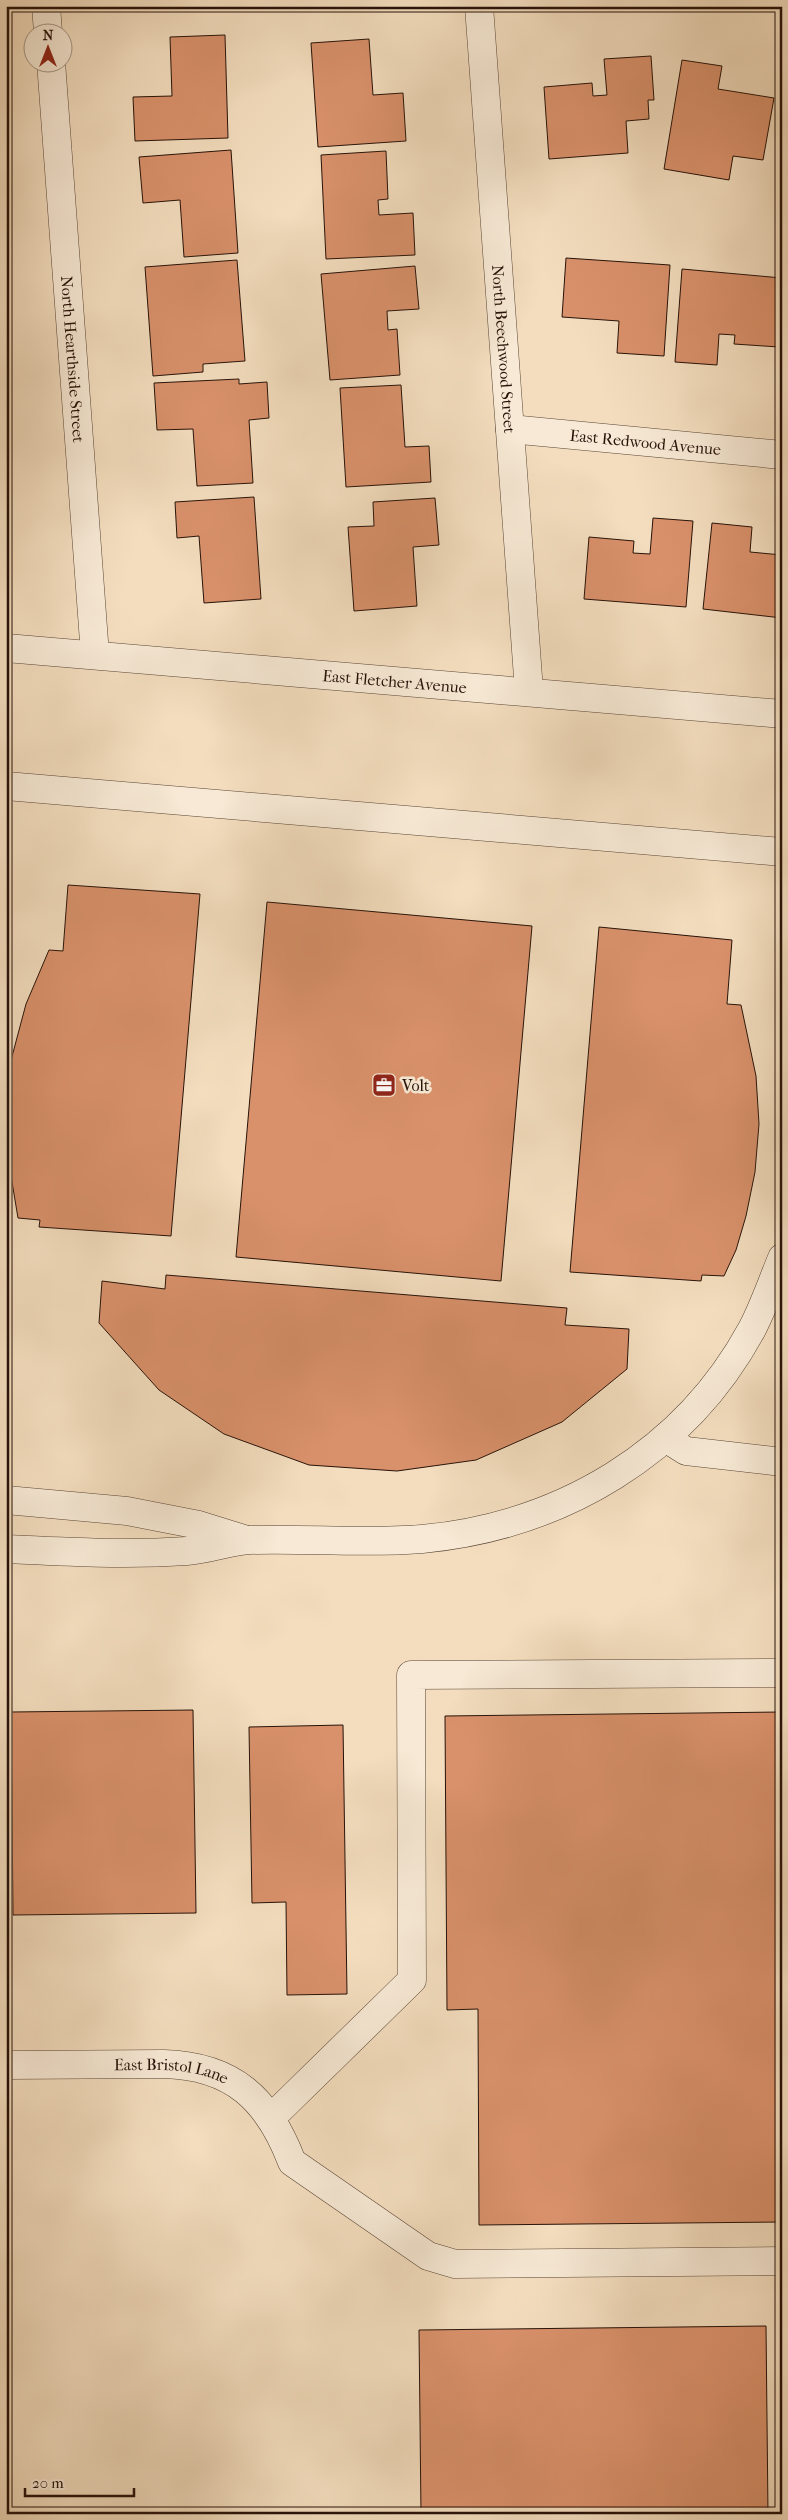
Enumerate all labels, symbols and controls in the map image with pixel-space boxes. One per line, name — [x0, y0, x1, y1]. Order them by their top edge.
north arrow — [22, 22, 72, 72]
text: N — [43, 27, 54, 44]
street label: North Beechwood Street — [488, 264, 519, 434]
street label: North Hearthside Street — [57, 275, 88, 444]
street label: East Redwood Avenue — [569, 426, 722, 459]
street label: East Fletcher Avenue — [322, 666, 468, 697]
office icon: Volt — [371, 1072, 397, 1098]
place label: Volt — [401, 1076, 430, 1095]
street label: East Bristol Lane — [114, 2055, 232, 2088]
scale bar — [25, 2465, 134, 2497]
text: 20 m — [32, 2474, 64, 2492]

